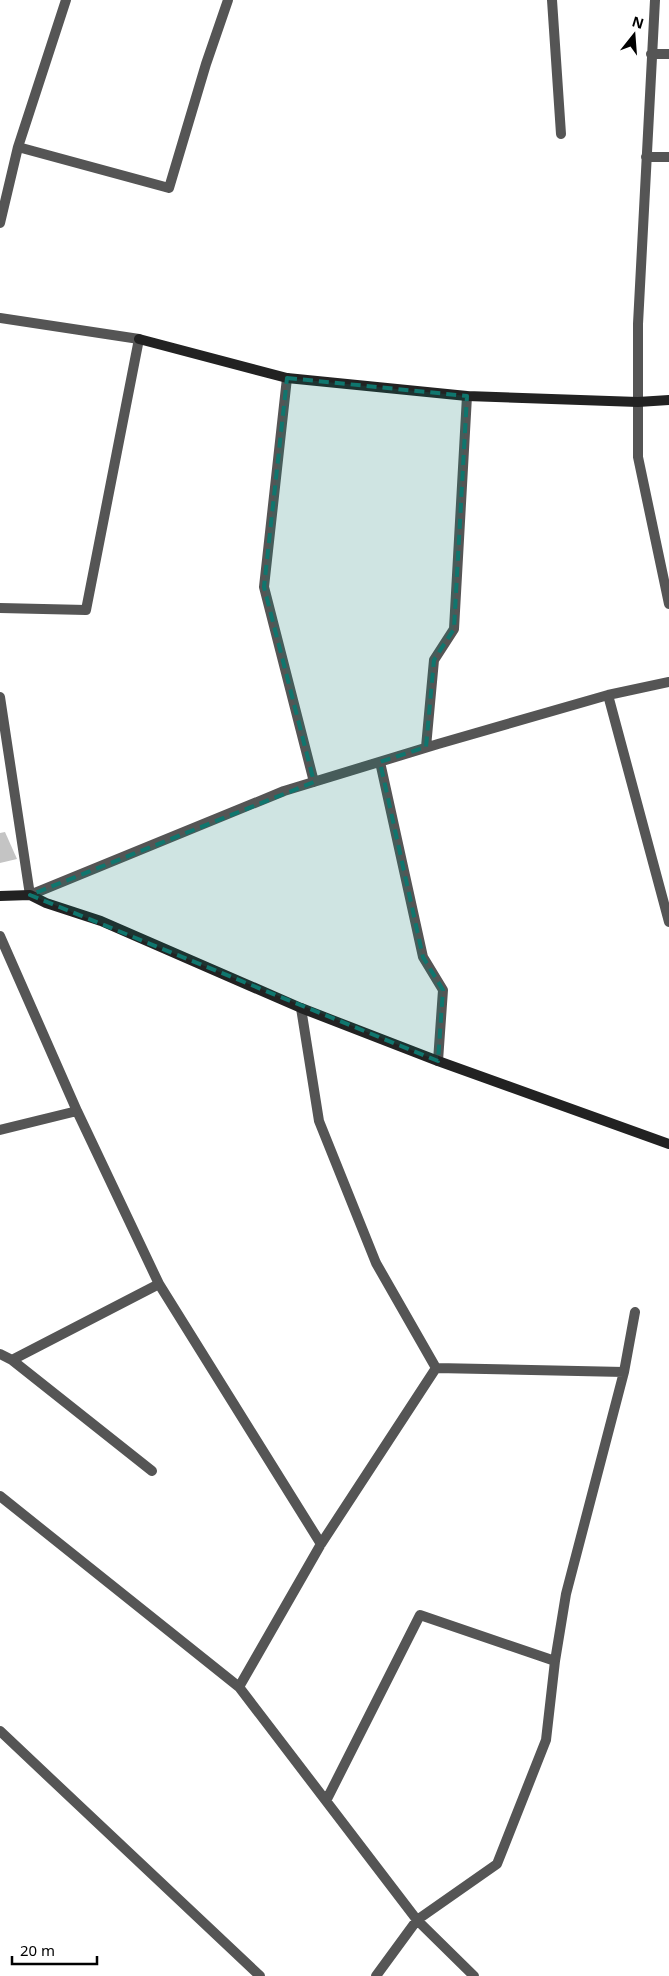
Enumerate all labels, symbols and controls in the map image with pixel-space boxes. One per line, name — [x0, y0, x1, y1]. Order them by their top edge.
north arrow — [609, 10, 659, 60]
text: N — [630, 11, 646, 33]
scale bar — [12, 1934, 98, 1966]
text: 20 m — [20, 1940, 55, 1960]

